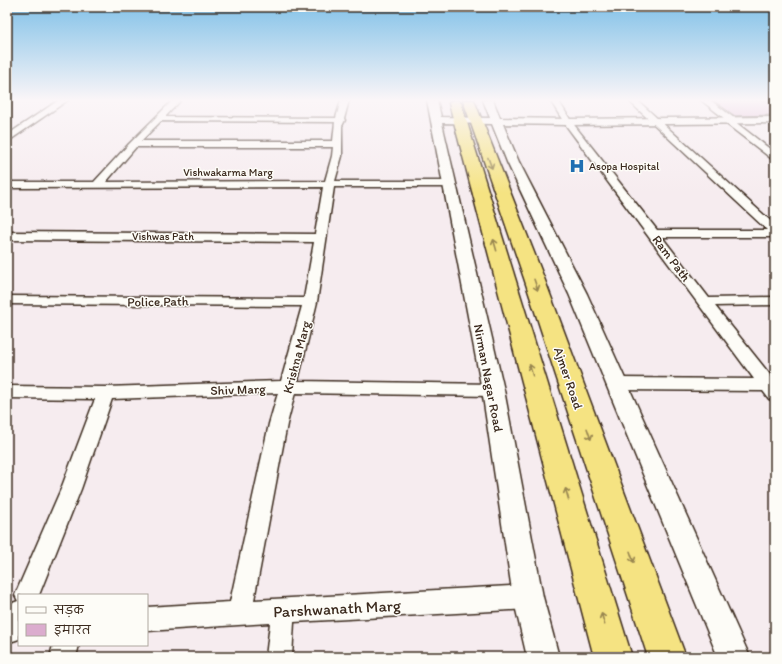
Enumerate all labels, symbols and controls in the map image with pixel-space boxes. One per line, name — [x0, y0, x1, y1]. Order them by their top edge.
one-way arrow — [487, 157, 495, 169]
hospital icon: Asopa Hospital — [568, 157, 586, 175]
place label: Asopa Hospital — [589, 160, 659, 173]
street label: Vishwakarma Marg — [183, 166, 273, 179]
street label: Vishwas Path — [132, 230, 194, 243]
street label: Ram Path — [649, 232, 694, 284]
one-way arrow — [491, 238, 498, 251]
one-way arrow — [533, 278, 541, 290]
street label: Police Path — [127, 293, 189, 310]
street label: Krishna Marg — [280, 319, 313, 395]
street label: Nirman Nagar Road — [471, 323, 506, 433]
street label: Ajmer Road — [551, 345, 586, 411]
one-way arrow — [527, 363, 534, 376]
street label: Shiv Marg — [210, 381, 266, 398]
one-way arrow — [585, 428, 593, 440]
one-way arrow — [563, 488, 570, 501]
one-way arrow — [628, 550, 636, 562]
legend — [18, 594, 148, 646]
street label: Parshwanath Marg — [273, 596, 402, 621]
text: सड़क — [53, 603, 85, 618]
one-way arrow — [599, 613, 606, 626]
text: इमारत — [54, 623, 92, 637]

